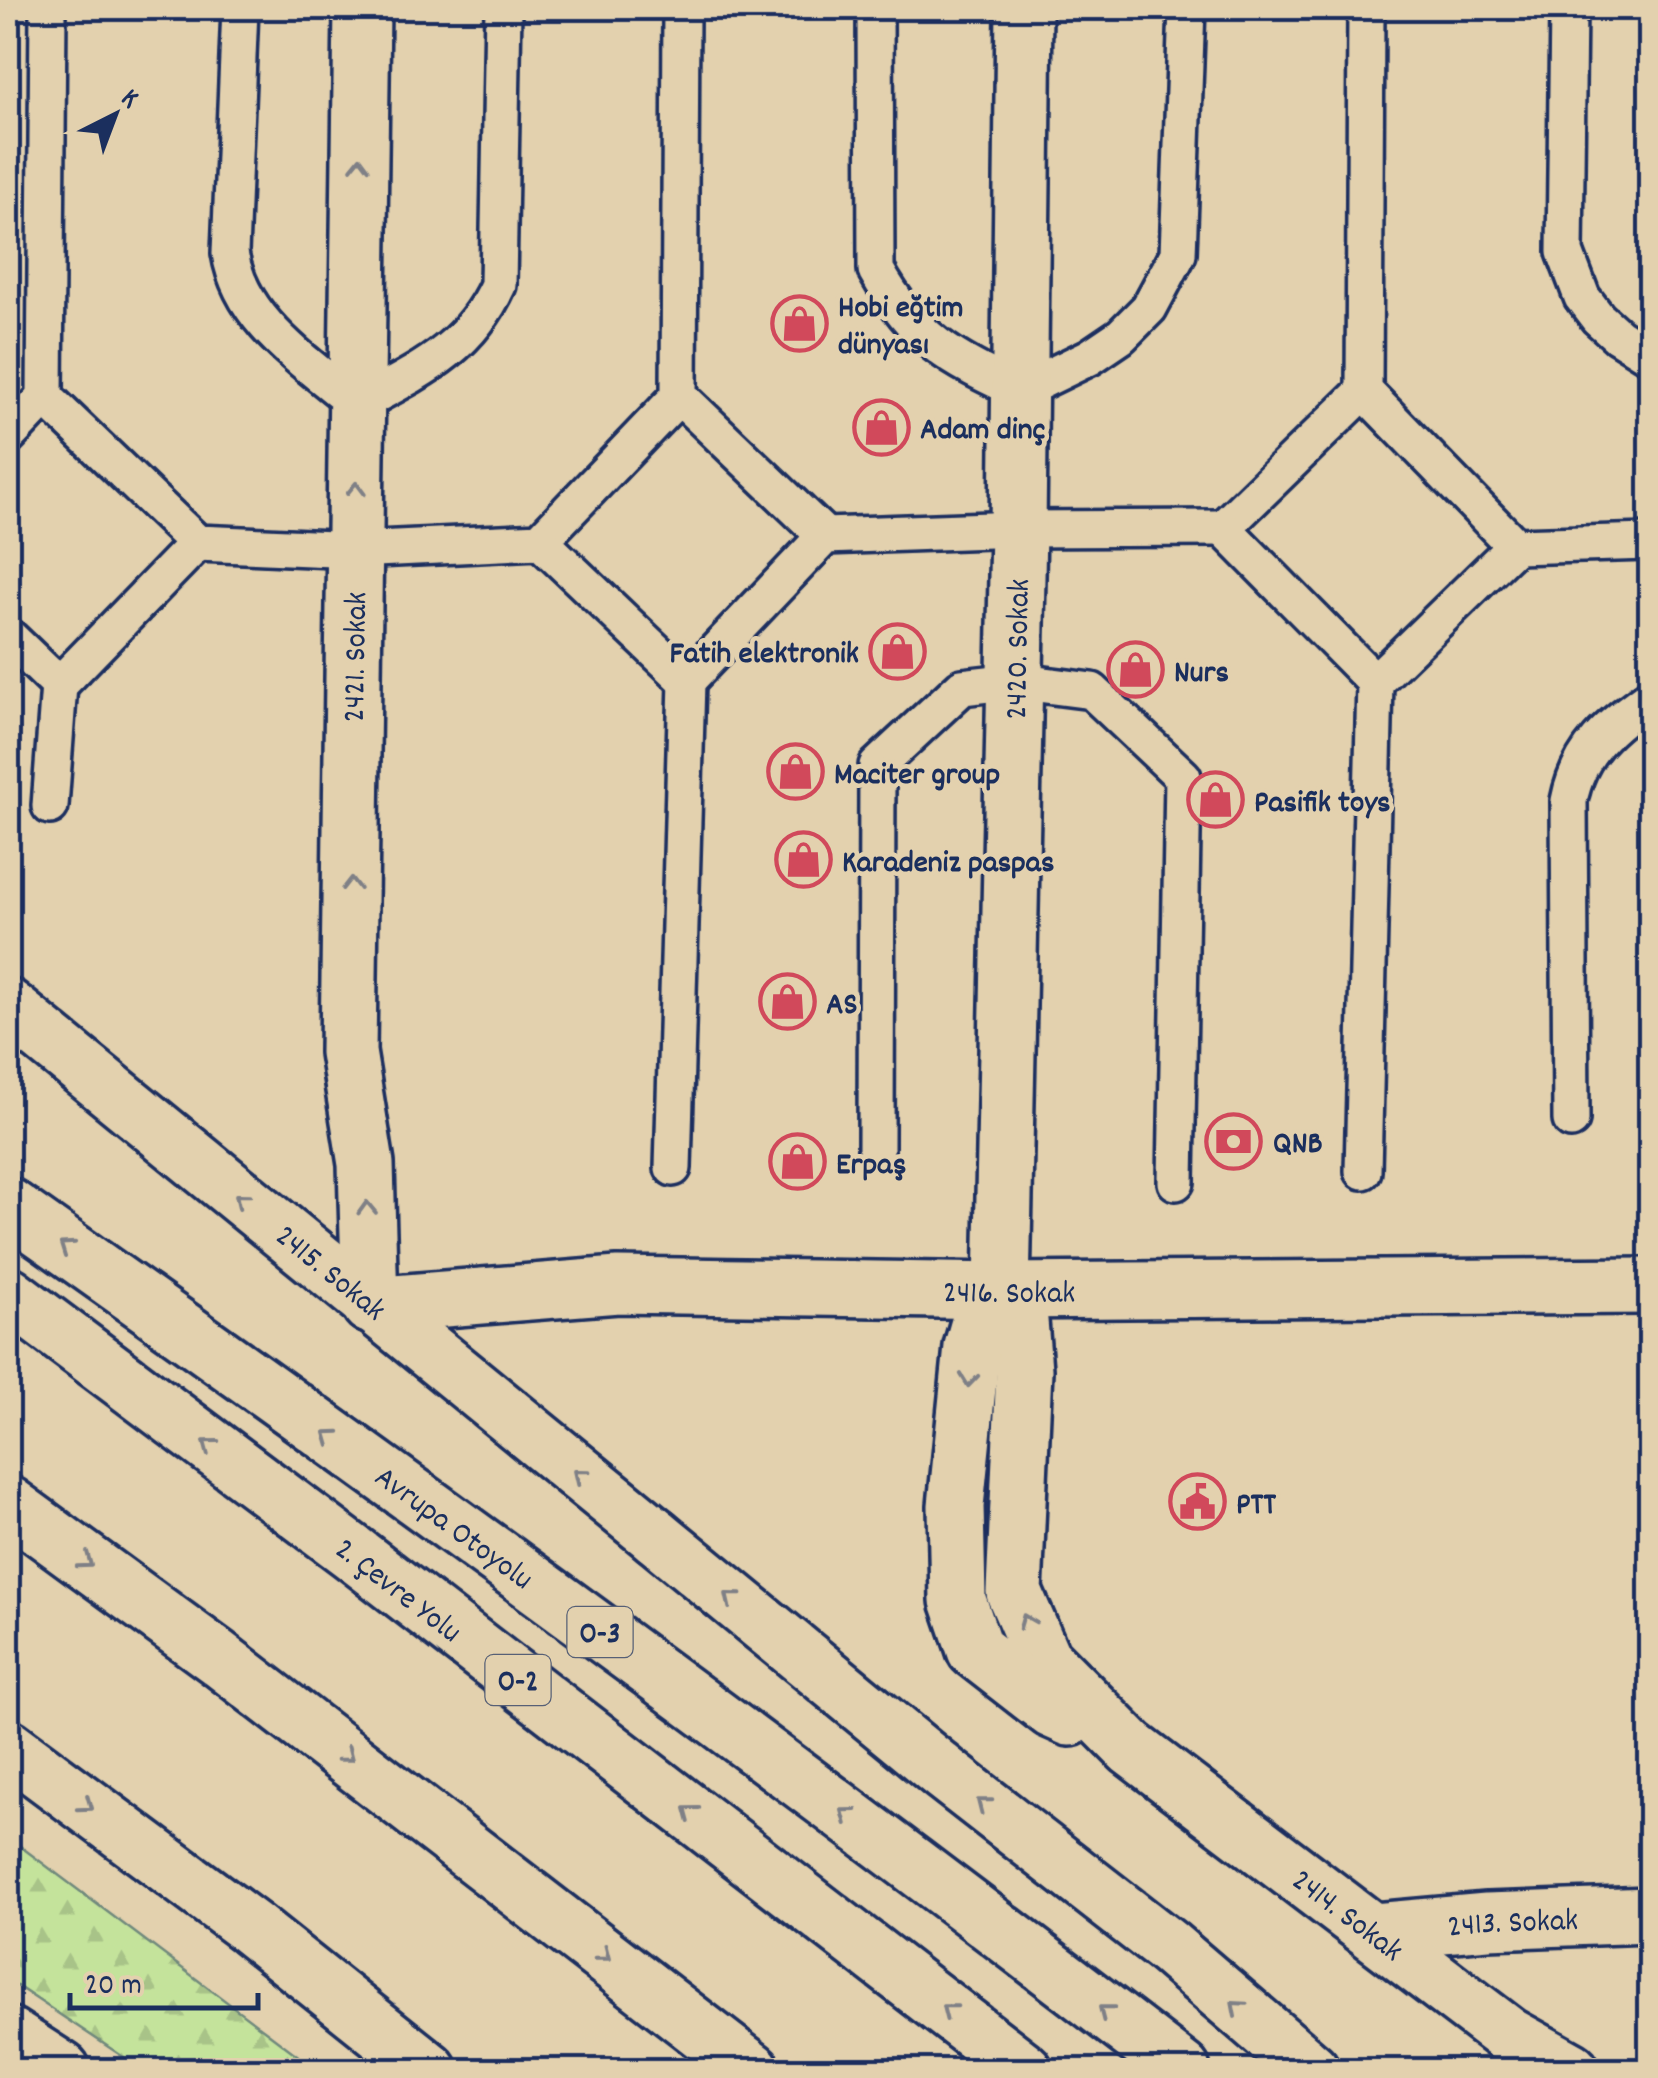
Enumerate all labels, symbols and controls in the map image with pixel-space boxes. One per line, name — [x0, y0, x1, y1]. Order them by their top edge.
north arrow — [65, 65, 165, 165]
text: K — [110, 81, 147, 119]
one-way arrow — [349, 156, 371, 172]
place label: Hobi eğtim dünyası — [838, 287, 963, 370]
shop icon: Hobi eğtim dünyası — [769, 293, 829, 353]
shop icon: Adam dinç — [851, 397, 911, 457]
place label: Adam dinç — [920, 409, 1045, 455]
one-way arrow — [345, 481, 367, 496]
street label: 2420. Sokak — [996, 578, 1045, 720]
street label: 2421. Sokak — [334, 591, 382, 723]
shop icon: Fatih elektronik — [868, 621, 928, 681]
place label: Fatih elektronik — [669, 633, 859, 679]
shop icon: Nurs — [1105, 640, 1165, 700]
place label: Nurs — [1174, 652, 1229, 698]
shop icon: Maciter group — [765, 742, 825, 802]
place label: Maciter group — [834, 754, 1000, 800]
shop icon: Pasifik toys — [1185, 770, 1245, 830]
place label: Pasifik toys — [1254, 782, 1391, 828]
shop icon: Karadeniz paspas — [773, 830, 833, 890]
place label: Karadeniz paspas — [842, 842, 1054, 888]
one-way arrow — [340, 876, 362, 892]
shop icon: AS — [757, 972, 817, 1032]
place label: AS — [826, 984, 858, 1030]
bank icon: QNB — [1204, 1111, 1264, 1171]
place label: QNB — [1273, 1123, 1323, 1169]
shop icon: Erpaş — [767, 1132, 827, 1192]
place label: Erpaş — [836, 1144, 906, 1190]
one-way arrow — [234, 1193, 252, 1211]
one-way arrow — [357, 1199, 378, 1215]
street label: 2415. Sokak — [263, 1216, 394, 1335]
one-way arrow — [58, 1241, 77, 1259]
street label: 2416. Sokak — [943, 1272, 1075, 1319]
one-way arrow — [958, 1372, 980, 1388]
one-way arrow — [323, 1430, 341, 1448]
one-way arrow — [202, 1439, 220, 1456]
street label: Avrupa Otoyolu — [363, 1457, 541, 1604]
one-way arrow — [573, 1469, 591, 1487]
public building icon: PTT — [1167, 1472, 1227, 1532]
place label: PTT — [1236, 1484, 1276, 1530]
street label: 2. Çevre Yolu — [323, 1529, 470, 1656]
one-way arrow — [75, 1550, 93, 1567]
one-way arrow — [725, 1592, 743, 1610]
road number: O-3 — [568, 1607, 632, 1657]
one-way arrow — [1017, 1613, 1037, 1630]
road number: O-2 — [486, 1655, 550, 1705]
one-way arrow — [335, 1744, 353, 1762]
one-way arrow — [75, 1794, 93, 1811]
one-way arrow — [976, 1798, 994, 1815]
one-way arrow — [683, 1806, 701, 1824]
one-way arrow — [840, 1808, 858, 1825]
street label: 2414. Sokak — [1280, 1860, 1411, 1975]
street label: 2413. Sokak — [1446, 1900, 1579, 1952]
one-way arrow — [593, 1943, 611, 1961]
scale bar — [70, 1948, 258, 2010]
text: 20 m — [85, 1966, 142, 2009]
one-way arrow — [1230, 2001, 1248, 2019]
one-way arrow — [941, 2004, 959, 2021]
one-way arrow — [1098, 2005, 1116, 2023]

